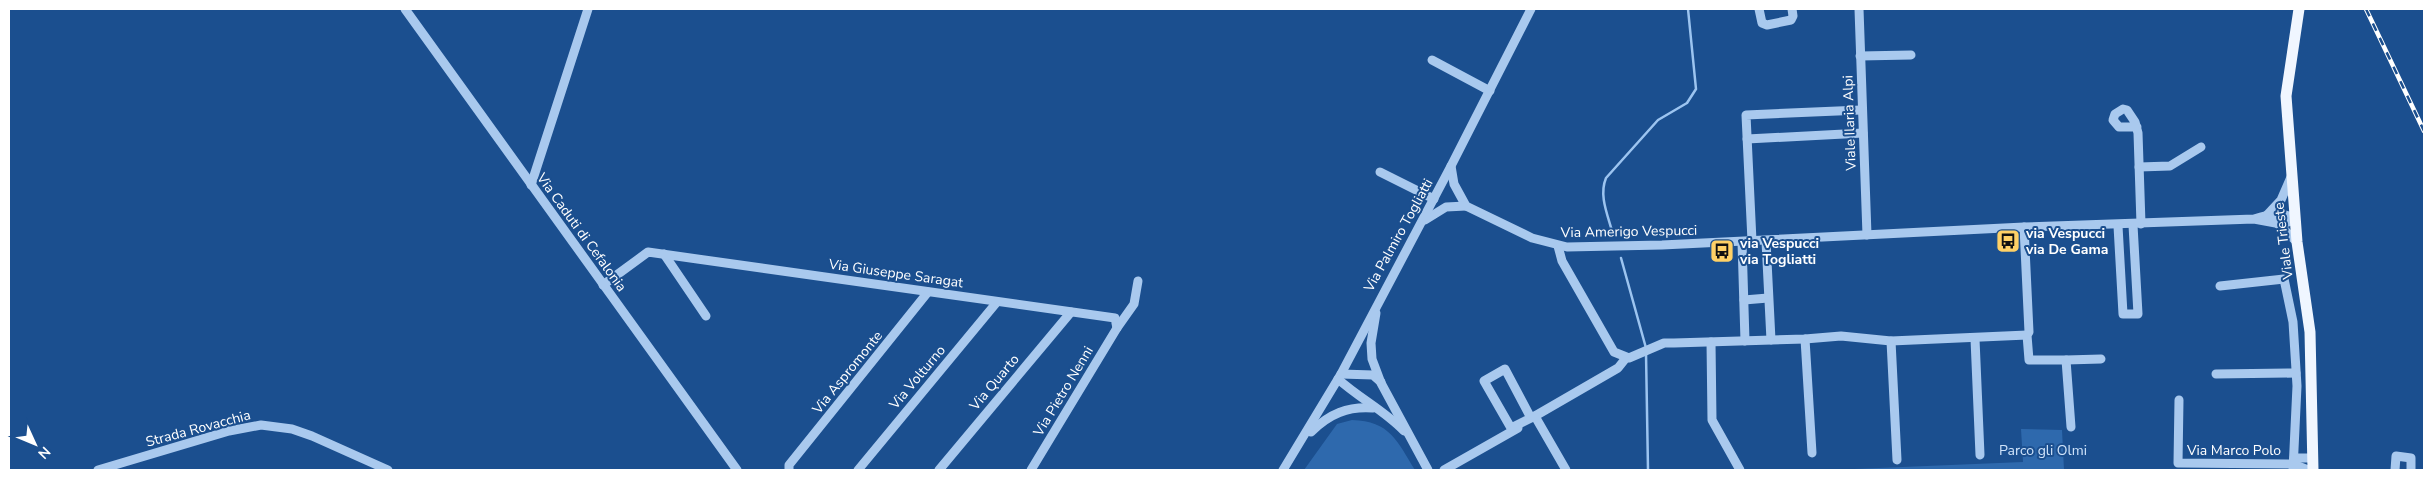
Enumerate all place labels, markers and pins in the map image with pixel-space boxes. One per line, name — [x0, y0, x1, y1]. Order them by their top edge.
place label: via Vespucci via De Gama — [2025, 224, 2108, 259]
bus stop icon: via Vespucci via De Gama — [1995, 228, 2021, 254]
place label: via Vespucci via Togliatti — [1739, 234, 1819, 269]
bus stop icon: via Vespucci via Togliatti — [1709, 238, 1735, 264]

